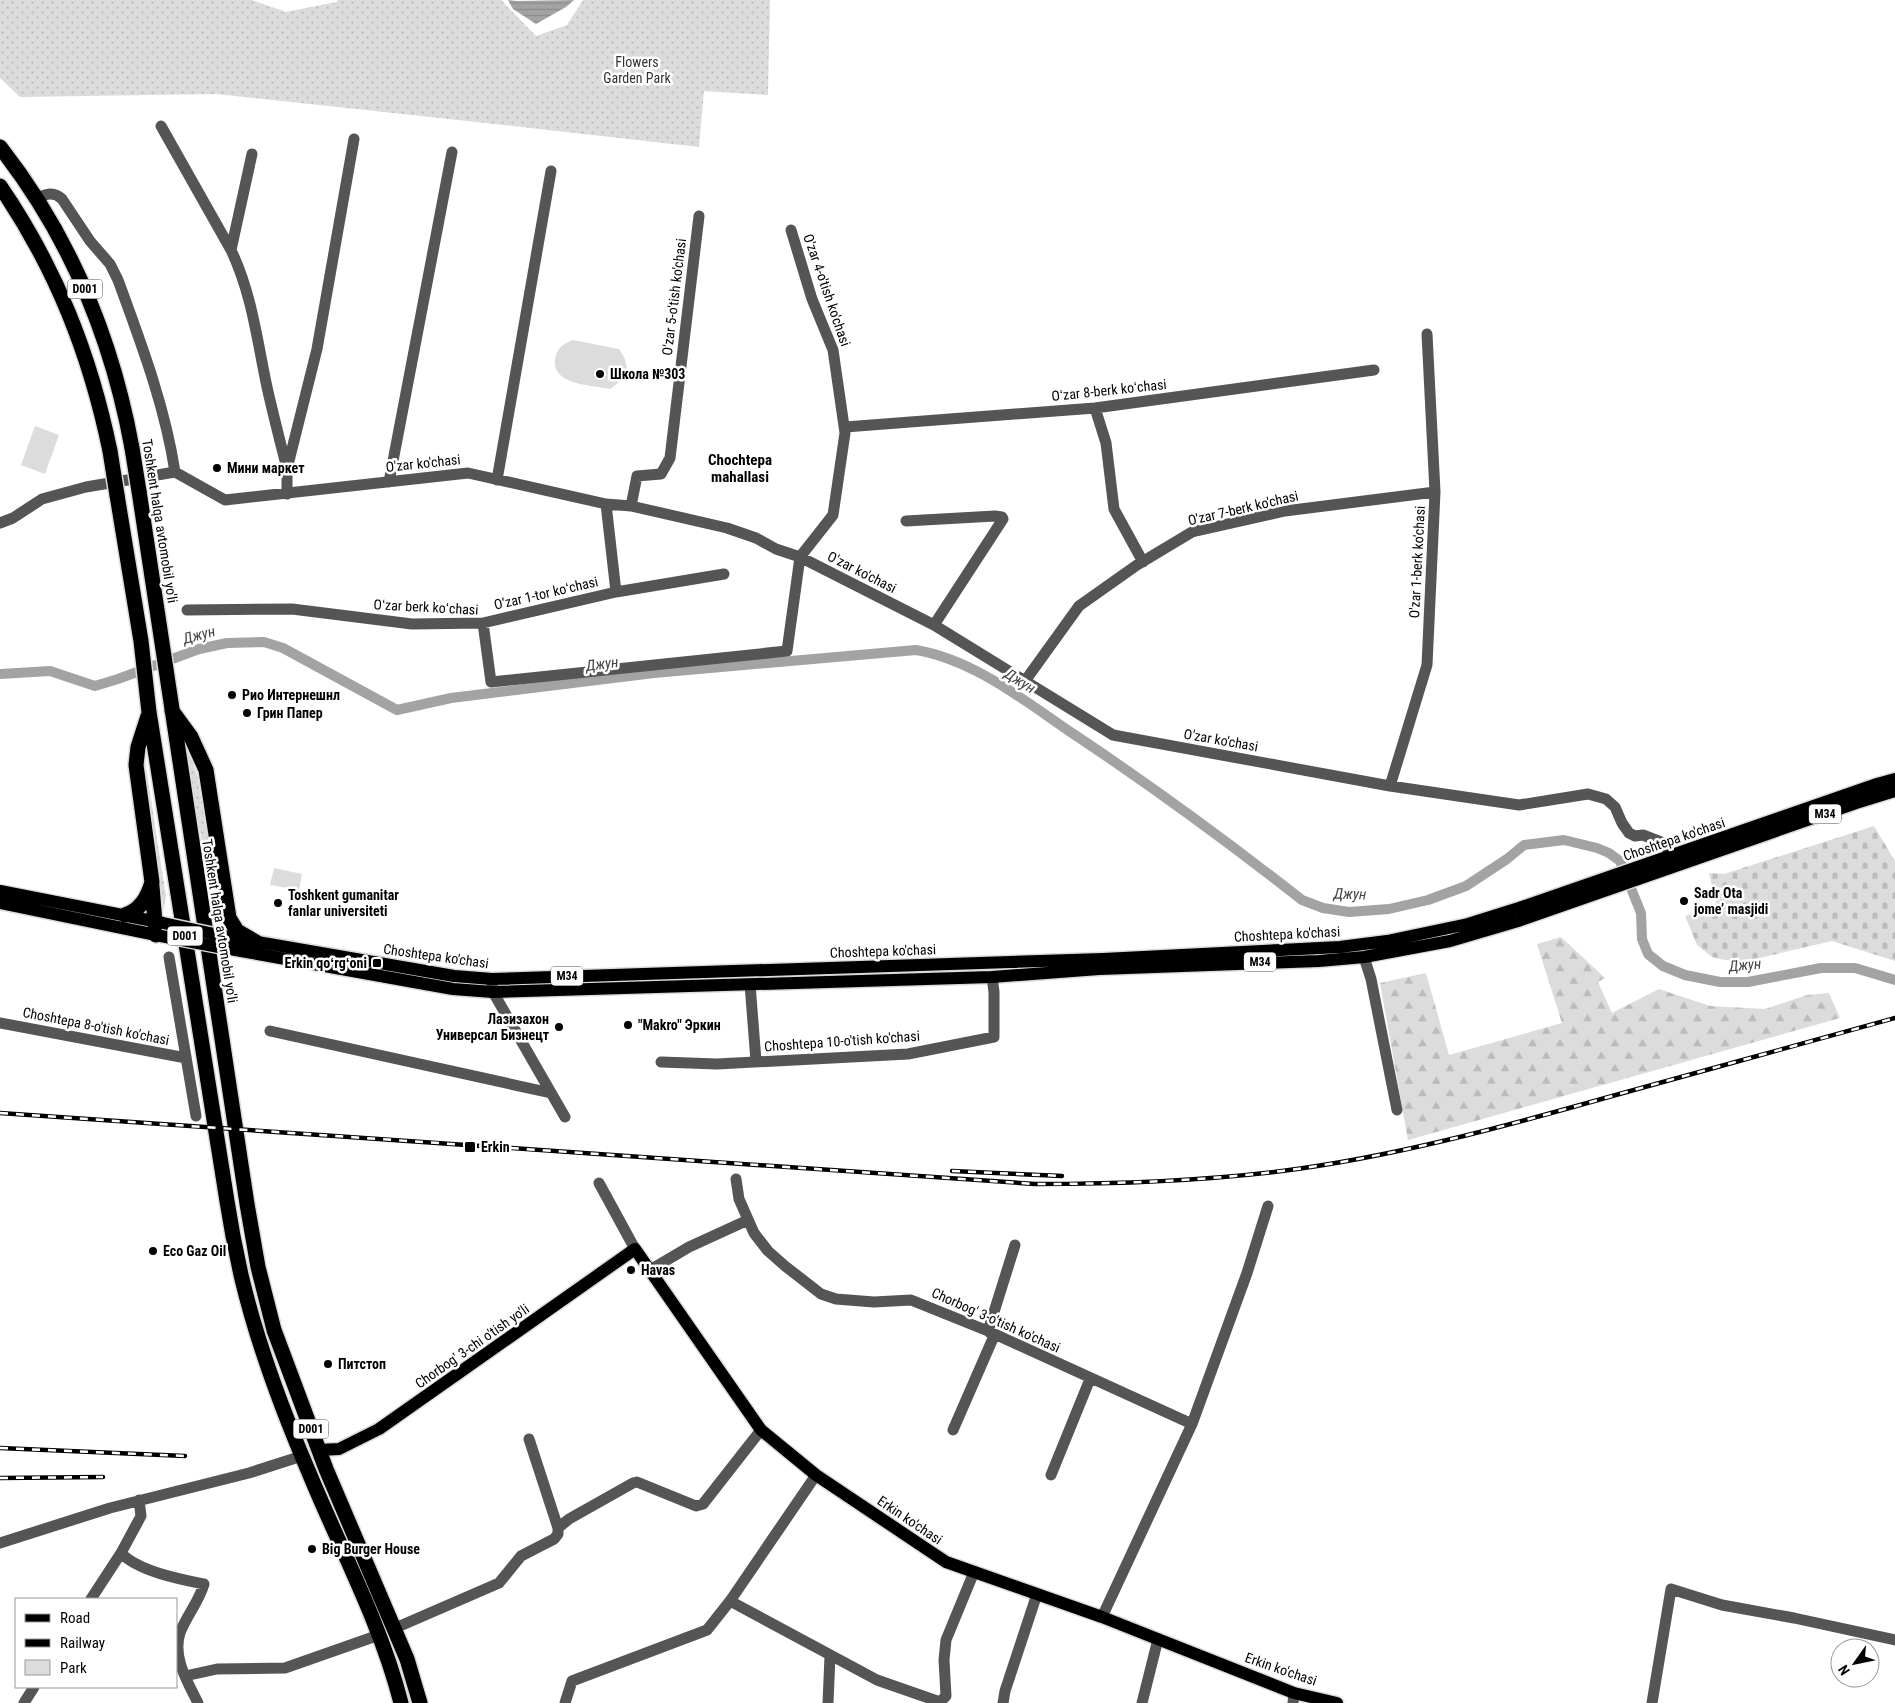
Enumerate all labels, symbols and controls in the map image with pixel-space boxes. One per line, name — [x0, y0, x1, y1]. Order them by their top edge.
park label: Flowers Garden Park — [603, 54, 671, 86]
street label: O'zar 4-o'tish ko'chasi — [800, 232, 854, 348]
street label: O'zar 5-o'tish ko'chasi — [659, 238, 689, 356]
road number: D001 — [68, 280, 102, 298]
place label: Школа №303 — [610, 366, 685, 382]
marker: Школа №303 — [594, 368, 606, 380]
street label: Oʻzar 8-berk koʻchasi — [1051, 376, 1167, 404]
street label: Toshkent halqa avtomobil yo'li — [139, 438, 181, 604]
street label: O'zar ko'chasi — [385, 451, 461, 475]
district label: Chochtepa mahallasi — [708, 451, 772, 486]
place label: Мини маркет — [227, 460, 305, 476]
marker: Мини маркет — [211, 462, 223, 474]
street label: O'zar 7-berk ko'chasi — [1186, 488, 1300, 528]
street label: O'zar 1-berk ko'chasi — [1406, 505, 1428, 619]
street label: O'zar ko'chasi — [825, 548, 899, 596]
street label: O‘zar 1-tor koʻchasi — [492, 573, 600, 613]
street label: Oʻzar berk koʻchasi — [373, 596, 479, 618]
water label: Джун — [180, 622, 217, 648]
water label: Джун — [584, 653, 619, 675]
water label: Джун — [1001, 664, 1039, 697]
place label: Рио Интернешнл — [242, 687, 340, 703]
marker: Рио Интернешнл — [226, 689, 238, 701]
place label: Грин Папер — [257, 705, 323, 721]
marker: Грин Папер — [241, 707, 253, 719]
street label: O'zar ko'chasi — [1183, 726, 1259, 754]
road number: M34 — [1809, 804, 1841, 824]
street label: Choshtepa ko'chasi — [1621, 814, 1727, 864]
street label: Toshkent halqa avtomobil yo'li — [199, 838, 241, 1004]
water label: Джун — [1332, 884, 1367, 904]
place label: Sadr Ota jome’ masjidi — [1693, 885, 1768, 917]
place label: Toshkent gumanitar fanlar universiteti — [288, 887, 399, 919]
marker: Sadr Ota jome’ masjidi — [1678, 895, 1690, 907]
marker: Toshkent gumanitar fanlar universiteti — [272, 897, 284, 909]
street label: Choshtepa ko'chasi — [1233, 923, 1341, 945]
road number: D001 — [168, 926, 202, 946]
street label: Choshtepa ko'chasi — [382, 941, 490, 971]
street label: Choshtepa ko'chasi — [830, 941, 936, 961]
road number: M34 — [1244, 952, 1276, 972]
place label: Erkin qoʻrgʻoni — [285, 955, 367, 971]
water label: Джун — [1727, 955, 1762, 975]
marker: Erkin qoʻrgʻoni — [371, 957, 383, 969]
road number: M34 — [551, 966, 583, 986]
street label: Choshtepa 8-o'tish ko'chasi — [21, 1004, 171, 1048]
place label: Лазизахон Универсал Бизнецт — [436, 1011, 550, 1043]
place label: "Makro" Эркин — [638, 1017, 721, 1033]
marker: "Makro" Эркин — [622, 1019, 634, 1031]
marker: Лазизахон Универсал Бизнецт — [553, 1021, 565, 1033]
street label: Choshtepa 10-o'tish ko'chasi — [764, 1028, 920, 1054]
place label: Erkin — [481, 1139, 510, 1155]
marker: Erkin — [463, 1140, 477, 1154]
place label: Eco Gaz Oil — [163, 1243, 226, 1259]
marker: Eco Gaz Oil — [147, 1245, 159, 1257]
place label: Havas — [641, 1262, 675, 1278]
marker: Havas — [625, 1264, 637, 1276]
street label: Chorbog' 3-o'tish ko'chasi — [929, 1284, 1063, 1356]
street label: Chorbog' 3-chi o'tish yo'li — [412, 1301, 532, 1391]
place label: Питстоп — [338, 1356, 386, 1372]
marker: Питстоп — [322, 1358, 334, 1370]
road number: D001 — [294, 1420, 328, 1438]
street label: Erkin ko'chasi — [875, 1492, 945, 1548]
place label: Big Burger House — [322, 1541, 420, 1557]
marker: Big Burger House — [306, 1543, 318, 1555]
legend — [15, 1598, 178, 1688]
text: Road — [60, 1609, 90, 1627]
text: Railway — [60, 1634, 105, 1652]
north arrow — [1830, 1638, 1880, 1688]
street label: Erkin ko'chasi — [1243, 1649, 1319, 1689]
text: Park — [60, 1659, 87, 1677]
text: N — [1835, 1662, 1853, 1678]

